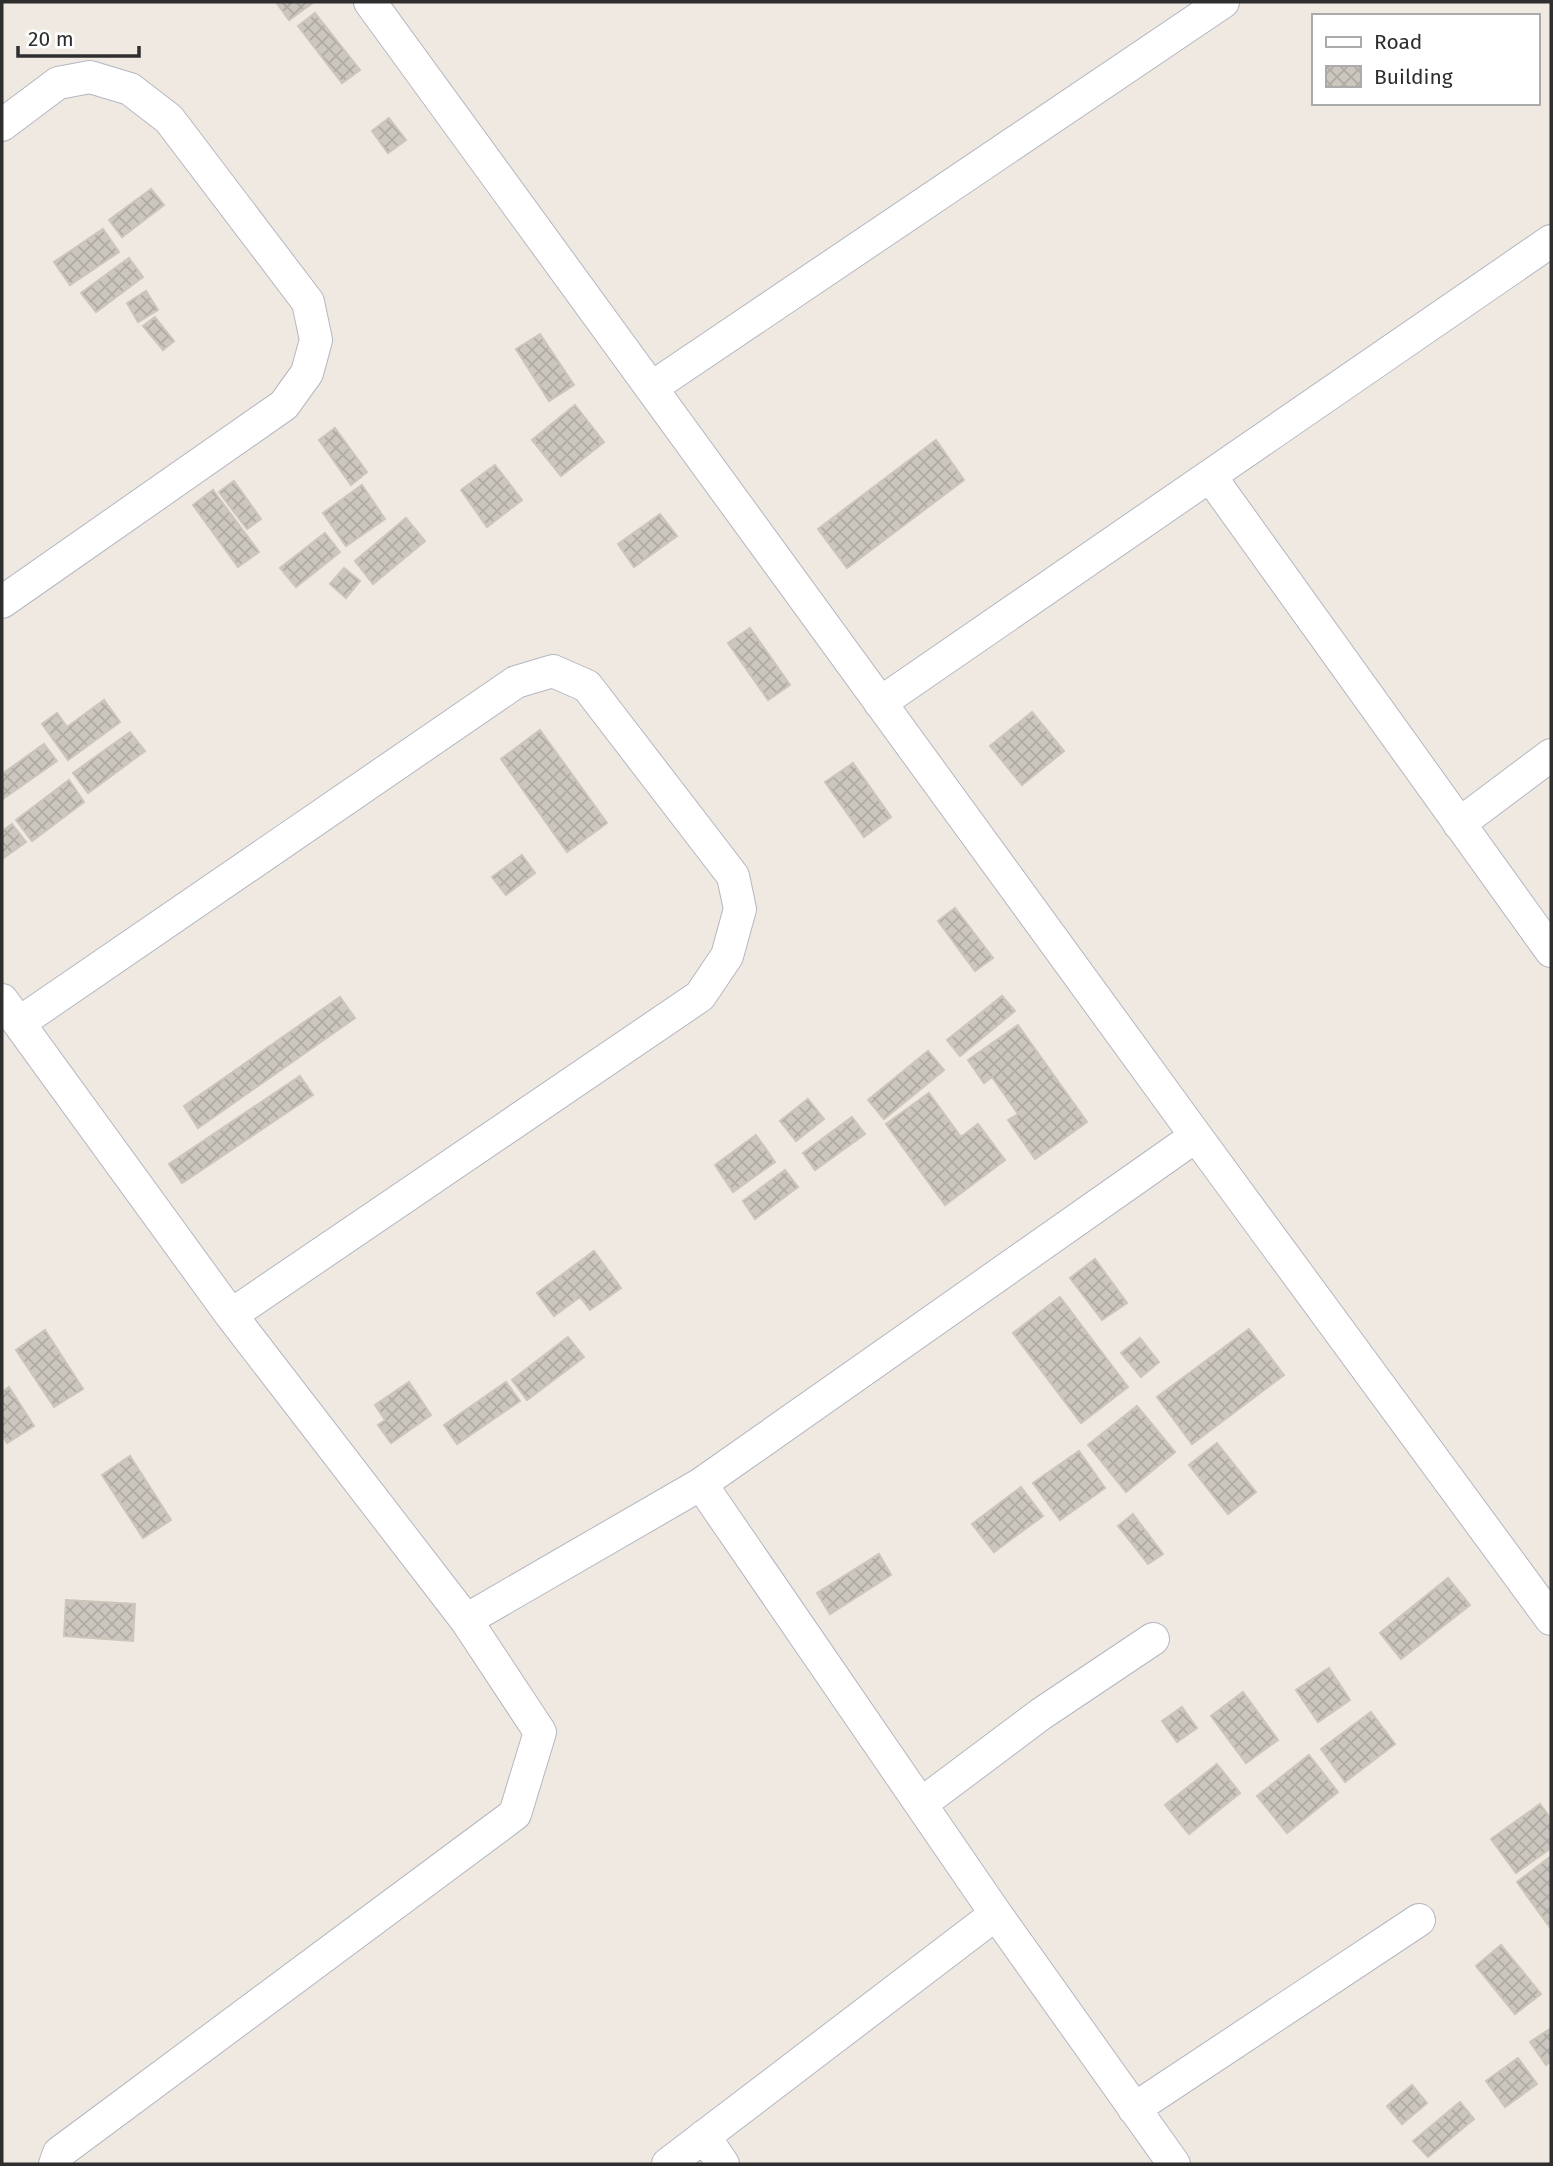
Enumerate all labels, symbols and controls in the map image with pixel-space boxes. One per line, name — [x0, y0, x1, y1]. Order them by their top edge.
scale bar — [18, 14, 138, 58]
legend — [1312, 14, 1539, 105]
text: 20 m — [28, 26, 74, 52]
text: Road — [1374, 29, 1422, 55]
text: Building — [1374, 64, 1453, 90]

